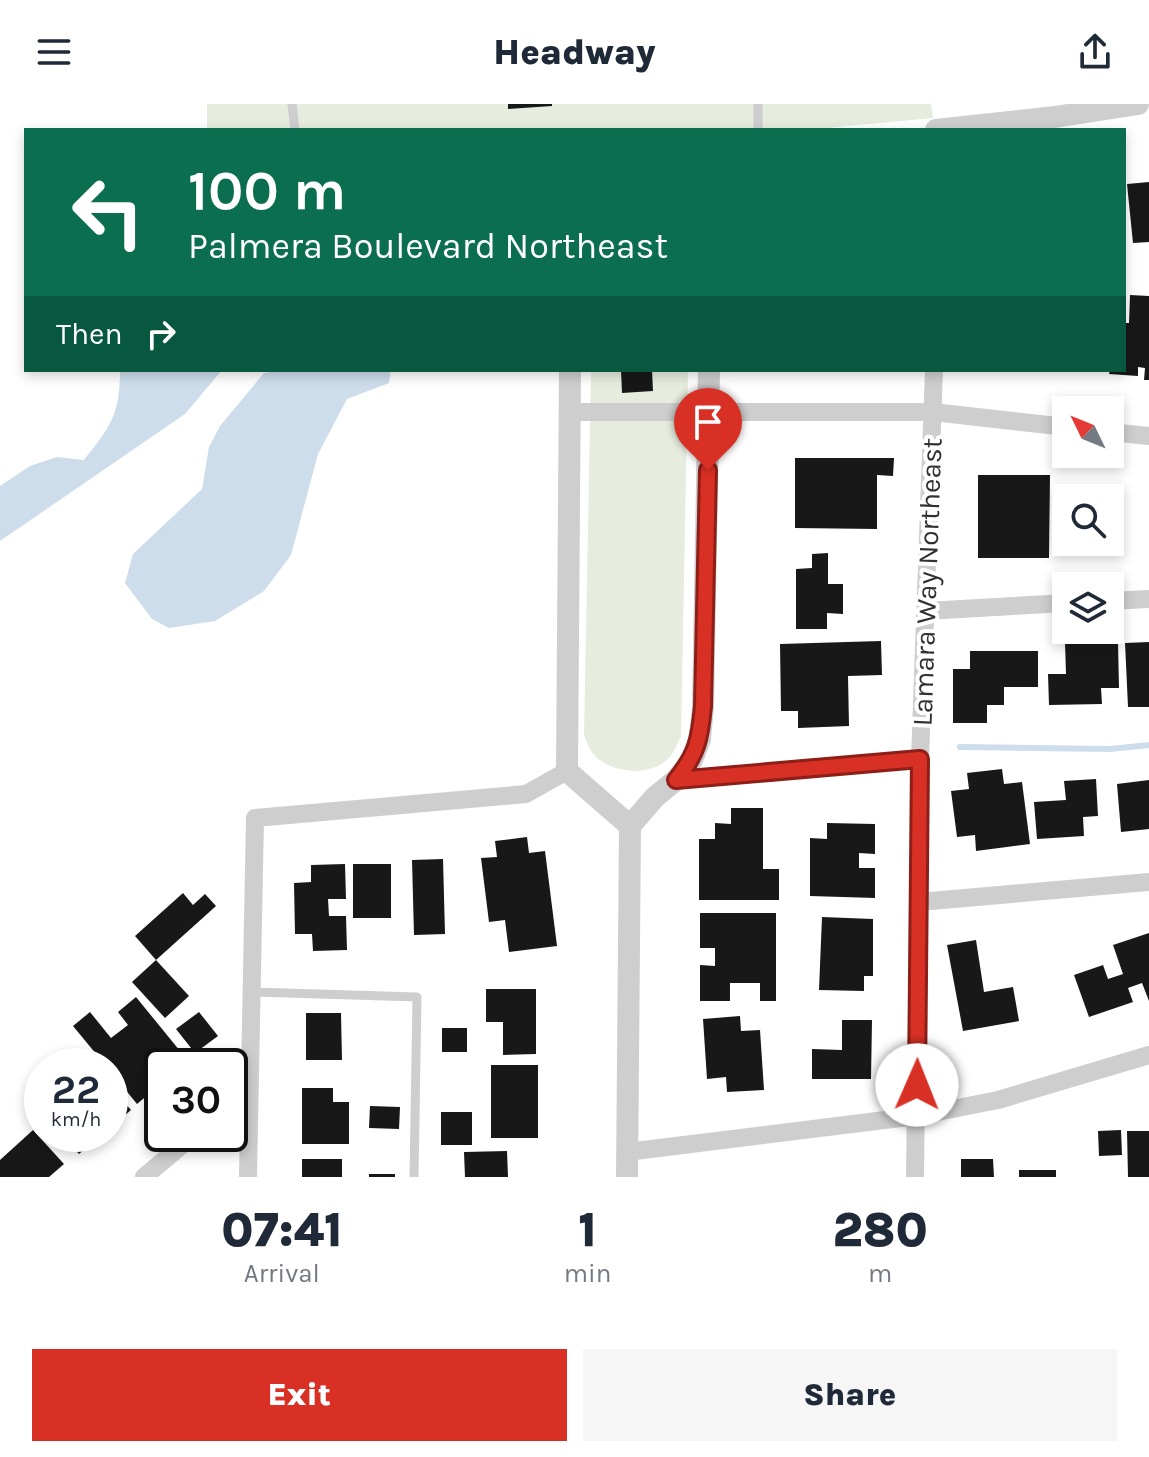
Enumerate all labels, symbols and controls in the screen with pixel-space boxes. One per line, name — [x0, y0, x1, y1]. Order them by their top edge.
icon: menu — [32, 30, 76, 74]
icon: share — [1073, 30, 1117, 74]
text: Headway — [493, 31, 656, 73]
text: 100 m — [188, 158, 346, 223]
icon: left — [56, 160, 160, 264]
text: Palmera Boulevard Northeast — [188, 225, 668, 267]
icon: right — [139, 312, 183, 356]
text: Then — [56, 316, 123, 352]
pin — [674, 388, 742, 470]
north arrow — [1052, 396, 1124, 468]
map controls — [1052, 396, 1124, 644]
icon: arrive — [686, 400, 730, 444]
street label: Lamara Way Northeast — [905, 437, 949, 727]
button: search — [1052, 484, 1124, 556]
button: layers — [1052, 572, 1124, 644]
position arrow — [875, 1043, 959, 1127]
speed limit sign: 30 — [144, 1048, 248, 1152]
text: 22 — [52, 1066, 100, 1113]
text: km/h — [51, 1108, 101, 1131]
text: 07:41 — [221, 1202, 343, 1258]
text: 1 — [578, 1202, 597, 1258]
text: 280 — [833, 1202, 928, 1258]
text: Arrival — [244, 1258, 320, 1289]
text: min — [564, 1258, 611, 1289]
text: m — [868, 1258, 892, 1289]
button: Exit — [32, 1349, 567, 1441]
button: Share — [583, 1349, 1117, 1441]

